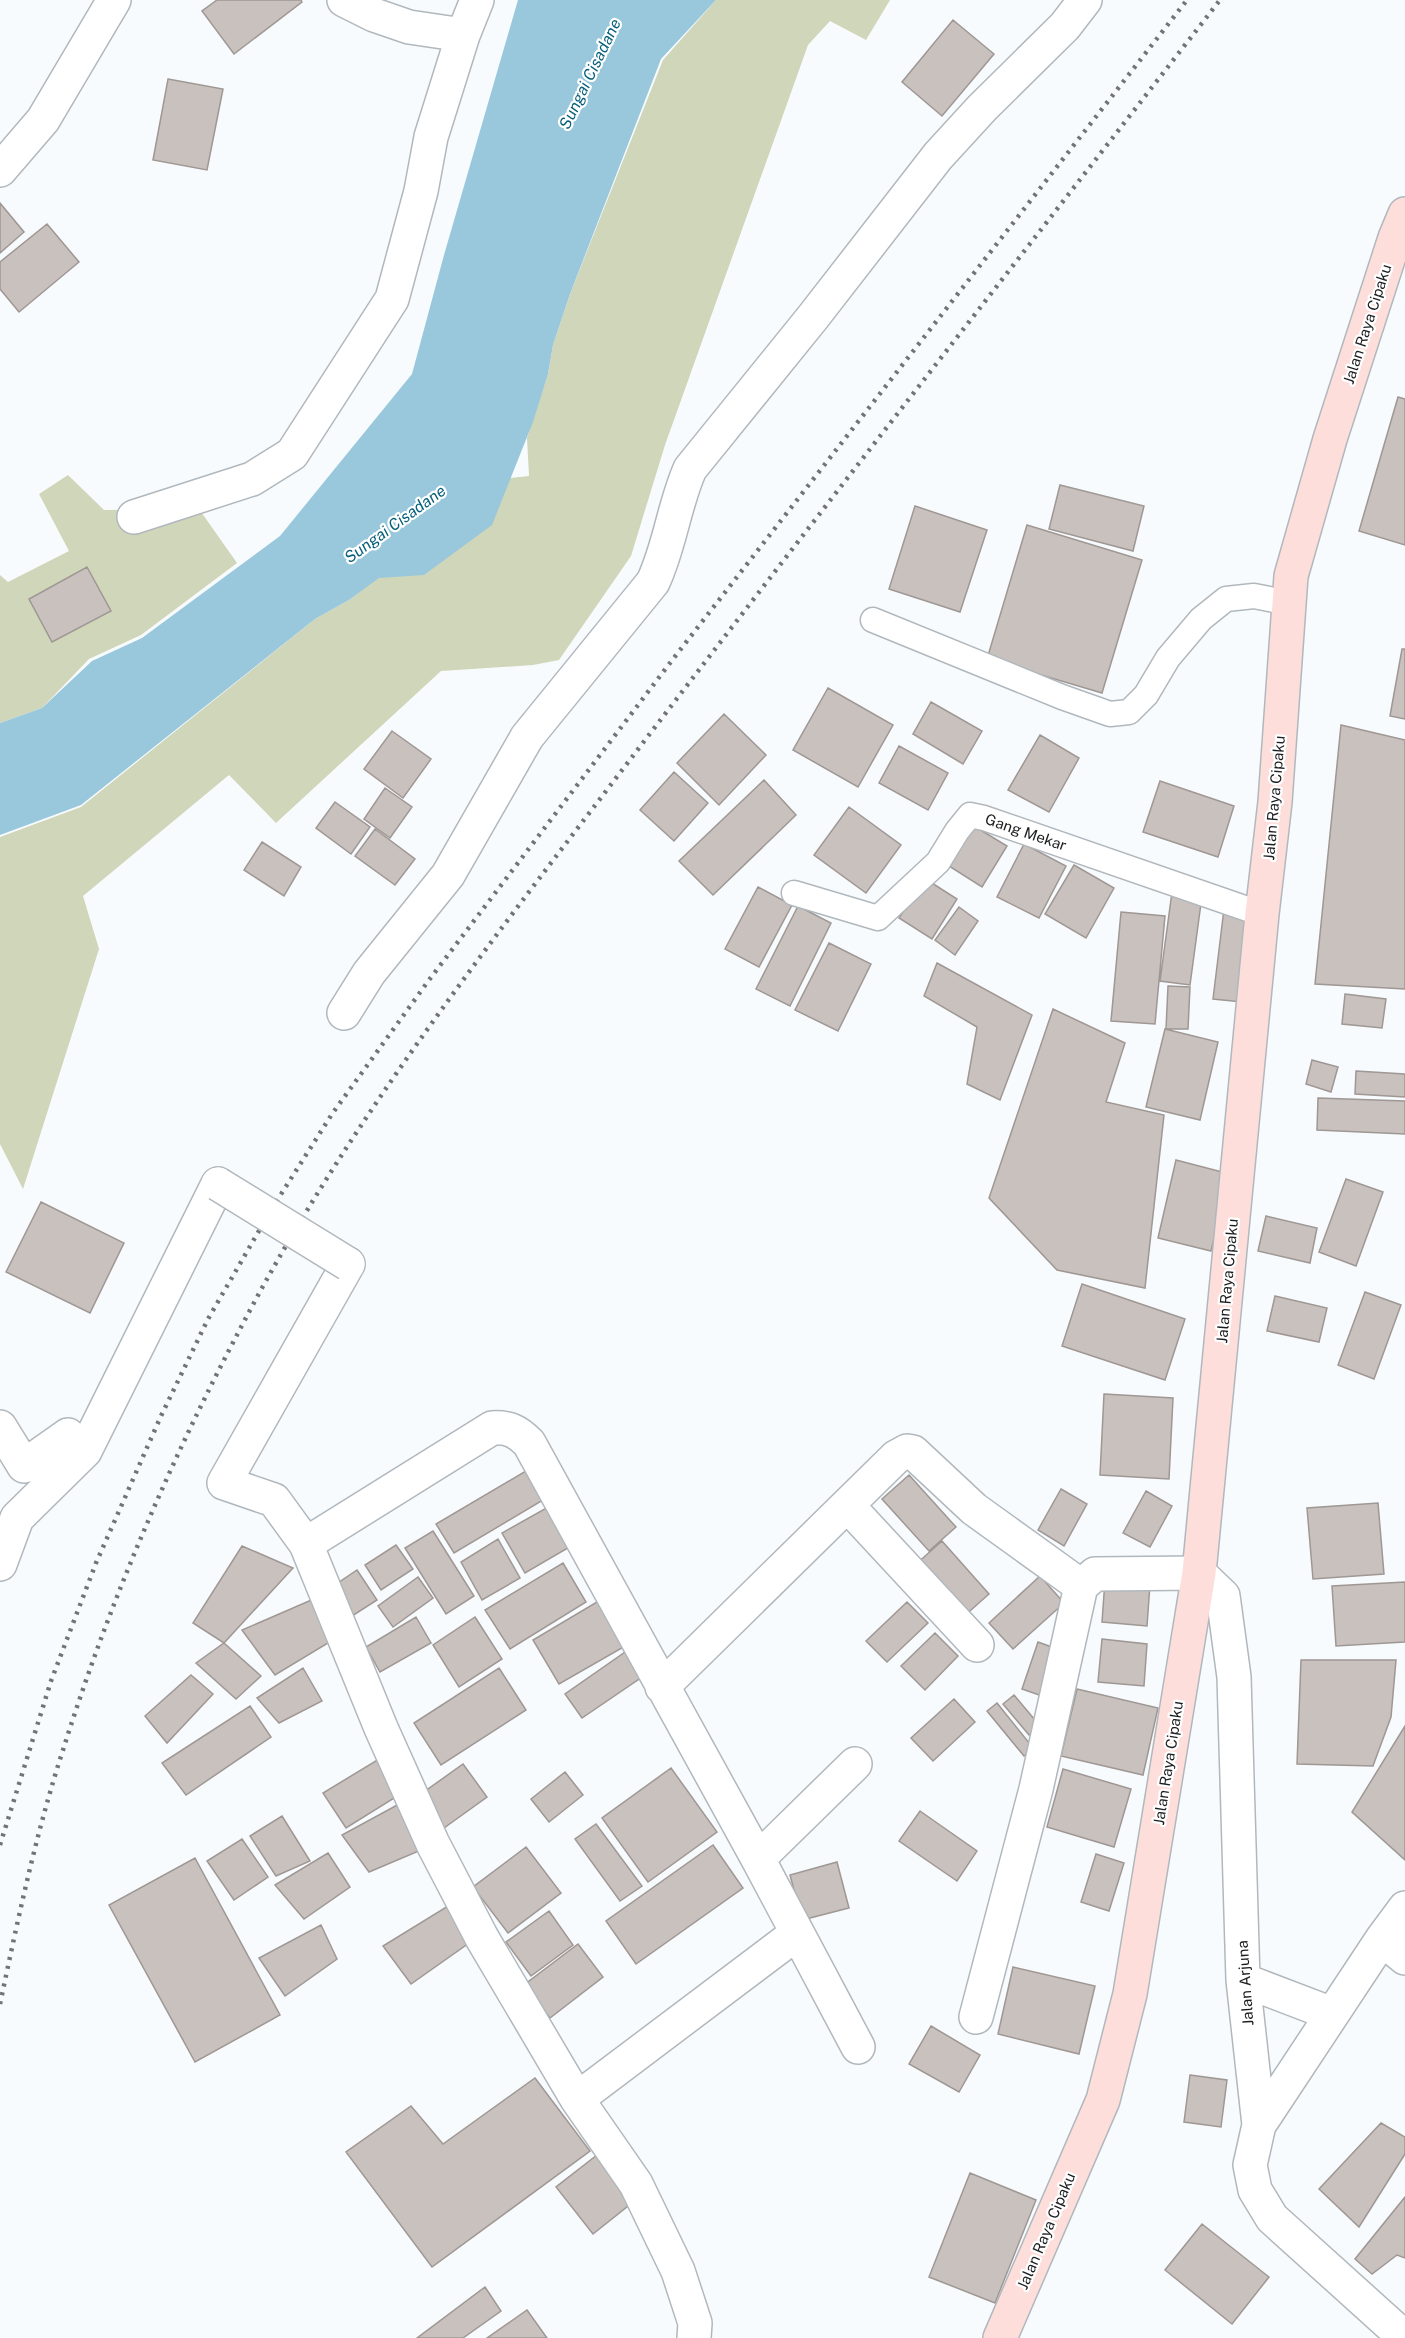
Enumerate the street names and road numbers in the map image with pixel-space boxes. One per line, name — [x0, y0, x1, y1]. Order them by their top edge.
street label: Jalan Raya Cipaku — [1340, 262, 1394, 386]
street label: Jalan Raya Cipaku — [1260, 735, 1288, 861]
street label: Gang Mekar — [983, 810, 1069, 854]
street label: Jalan Raya Cipaku — [1213, 1218, 1241, 1344]
street label: Jalan Raya Cipaku — [1150, 1700, 1186, 1826]
street label: Jalan Arjuna — [1234, 1940, 1256, 2026]
street label: Jalan Raya Cipaku — [1014, 2170, 1078, 2292]

